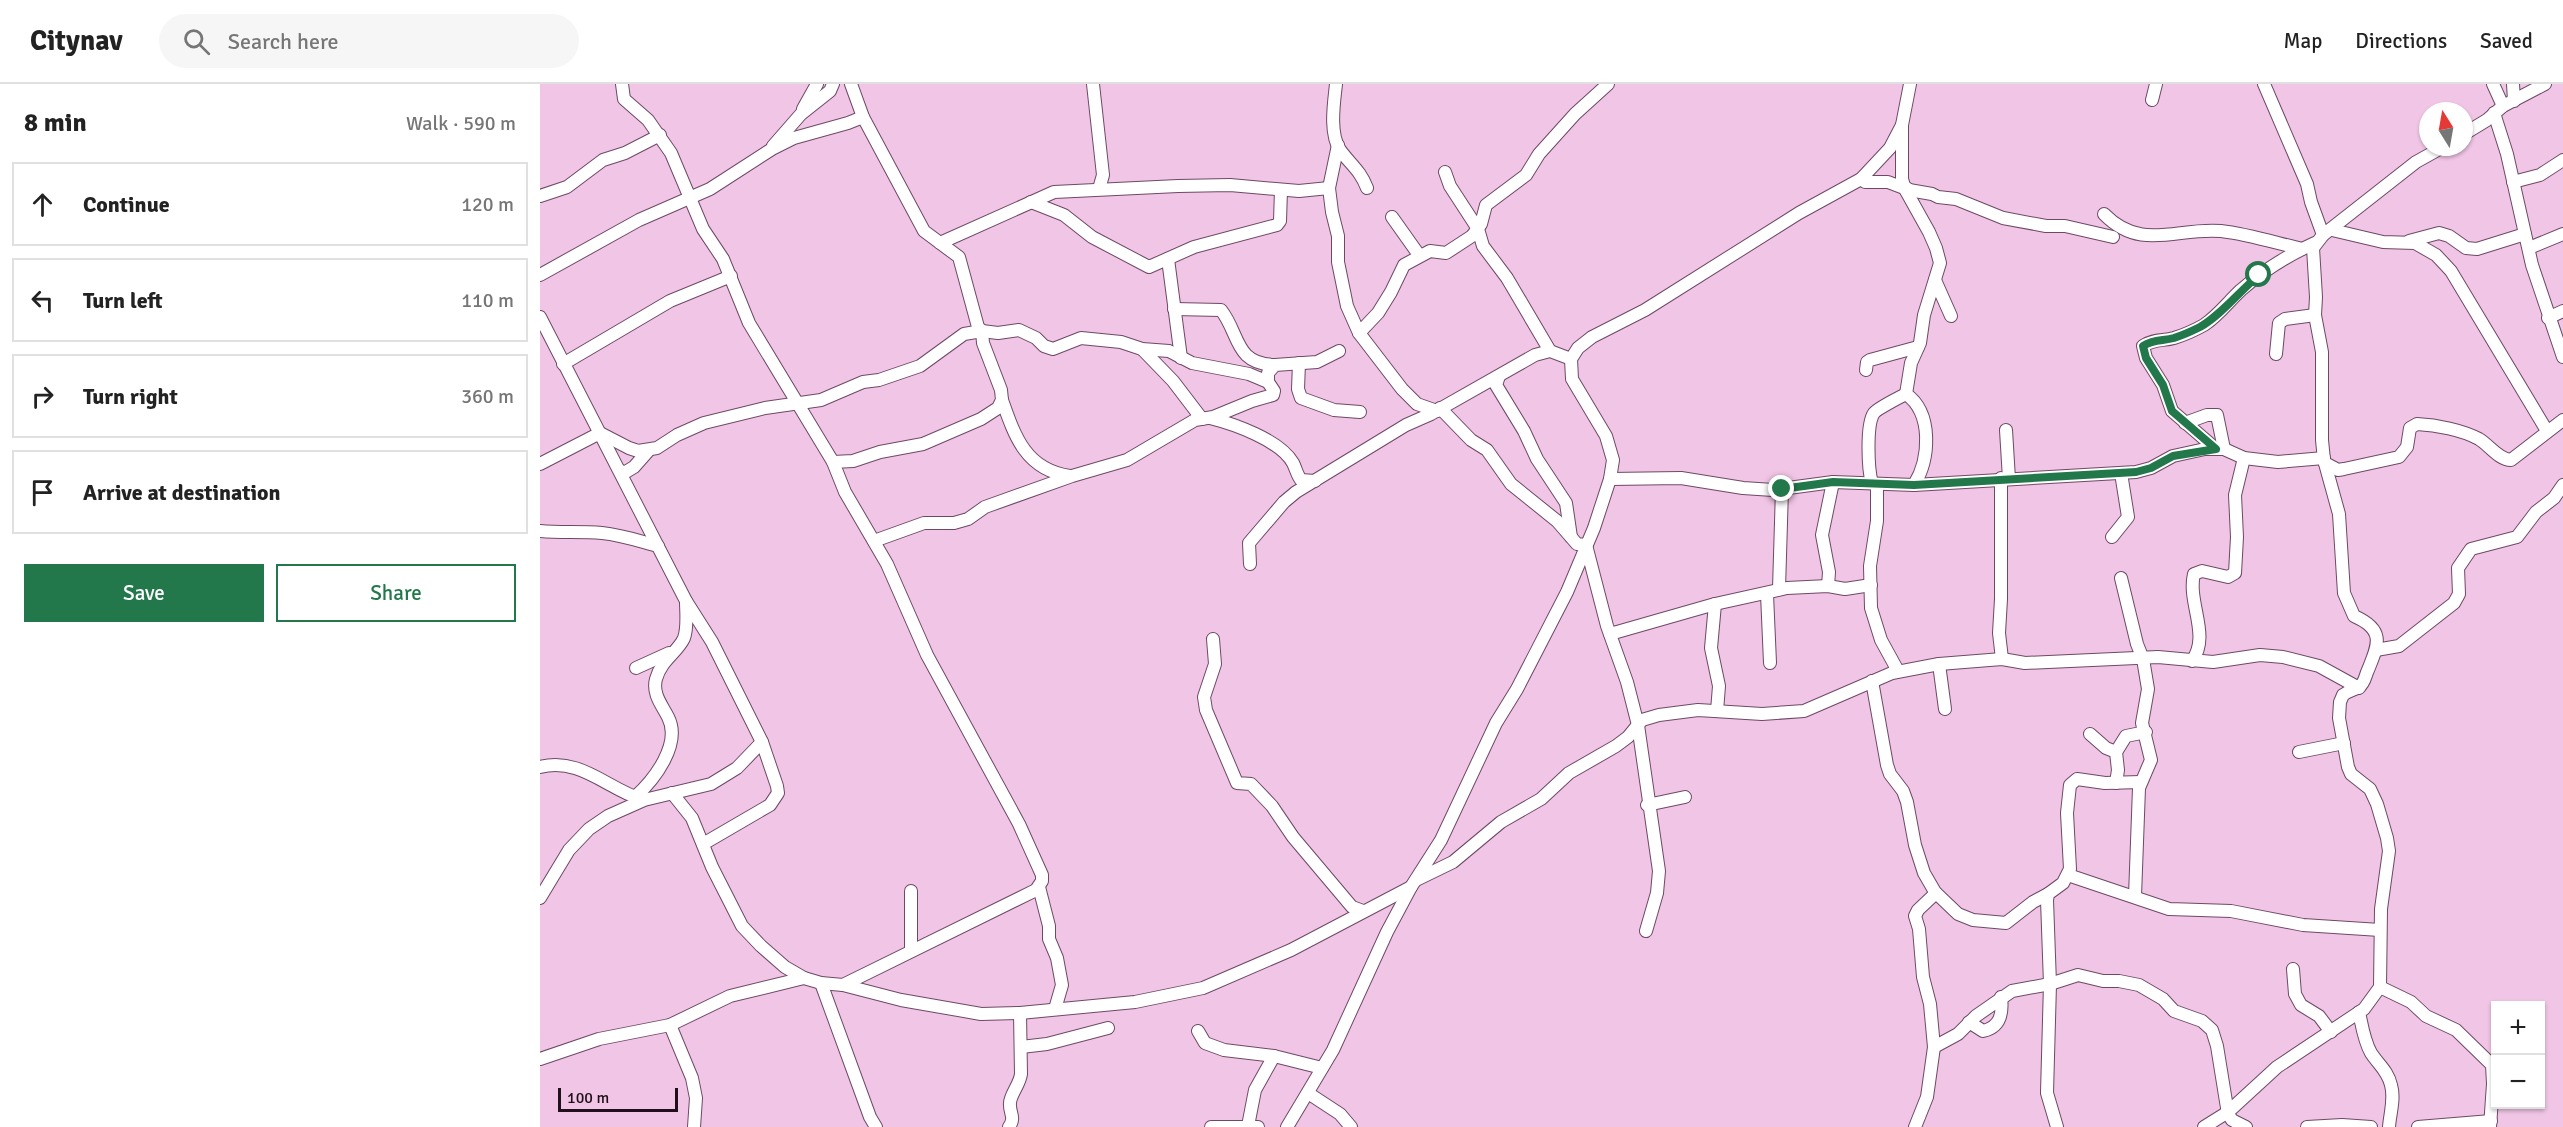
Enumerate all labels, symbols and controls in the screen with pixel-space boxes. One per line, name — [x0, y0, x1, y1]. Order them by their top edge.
search box — [159, 14, 579, 68]
text: Citynav — [30, 24, 123, 58]
icon: search — [180, 25, 213, 58]
text: Search here — [228, 28, 339, 55]
text: Map — [2284, 28, 2322, 54]
text: Directions — [2355, 28, 2447, 54]
text: Saved — [2480, 28, 2533, 54]
north arrow — [2419, 102, 2473, 156]
text: 8 min — [24, 107, 87, 139]
text: Walk · 590 m — [406, 111, 516, 136]
icon: ahead — [26, 188, 59, 221]
text: Continue — [83, 191, 170, 218]
text: 120 m — [461, 192, 514, 217]
route start — [2245, 261, 2271, 287]
icon: left — [26, 284, 59, 317]
text: Turn left — [83, 287, 163, 314]
text: 110 m — [461, 288, 514, 313]
icon: right — [26, 380, 59, 413]
text: Turn right — [83, 383, 178, 410]
text: 360 m — [461, 384, 514, 409]
route end — [1768, 475, 1794, 501]
icon: arrive — [26, 476, 59, 509]
text: Arrive at destination — [83, 479, 280, 506]
button: Save — [24, 564, 264, 622]
button: Share — [276, 564, 516, 622]
map controls — [2491, 1001, 2545, 1109]
button: + — [2491, 1001, 2545, 1055]
button: − — [2491, 1055, 2545, 1109]
scale bar — [558, 1085, 678, 1112]
text: 100 m — [567, 1088, 609, 1108]

